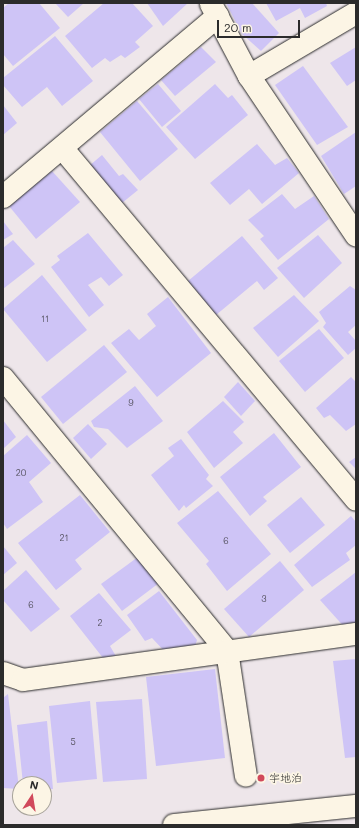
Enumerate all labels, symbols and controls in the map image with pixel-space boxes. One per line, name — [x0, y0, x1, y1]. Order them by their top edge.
scale bar — [219, 12, 302, 38]
text: 20 m — [224, 19, 252, 35]
house number: 11 — [41, 314, 49, 324]
house number: 9 — [128, 398, 134, 408]
house number: 20 — [16, 468, 26, 478]
house number: 21 — [59, 533, 69, 543]
house number: 6 — [223, 536, 229, 546]
house number: 3 — [261, 594, 267, 604]
house number: 6 — [28, 600, 34, 610]
house number: 2 — [97, 618, 103, 628]
house number: 5 — [70, 737, 76, 747]
place label: 宇地泊 — [269, 771, 302, 785]
marker: 宇地泊 — [256, 773, 266, 783]
north arrow — [12, 776, 52, 816]
text: N — [29, 777, 40, 793]

